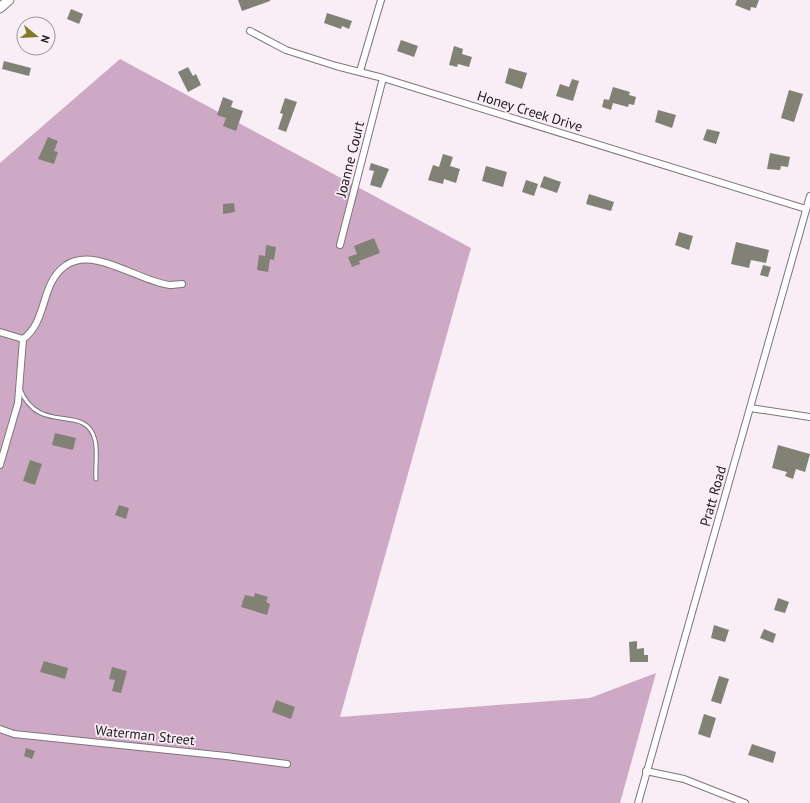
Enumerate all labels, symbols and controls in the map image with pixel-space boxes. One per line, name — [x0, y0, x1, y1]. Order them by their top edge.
north arrow — [16, 16, 56, 56]
text: N — [38, 33, 53, 45]
street label: Honey Creek Drive — [475, 86, 585, 136]
street label: Joanne Court — [332, 119, 368, 200]
street label: Pratt Road — [696, 464, 730, 528]
street label: Waterman Street — [94, 721, 196, 749]

